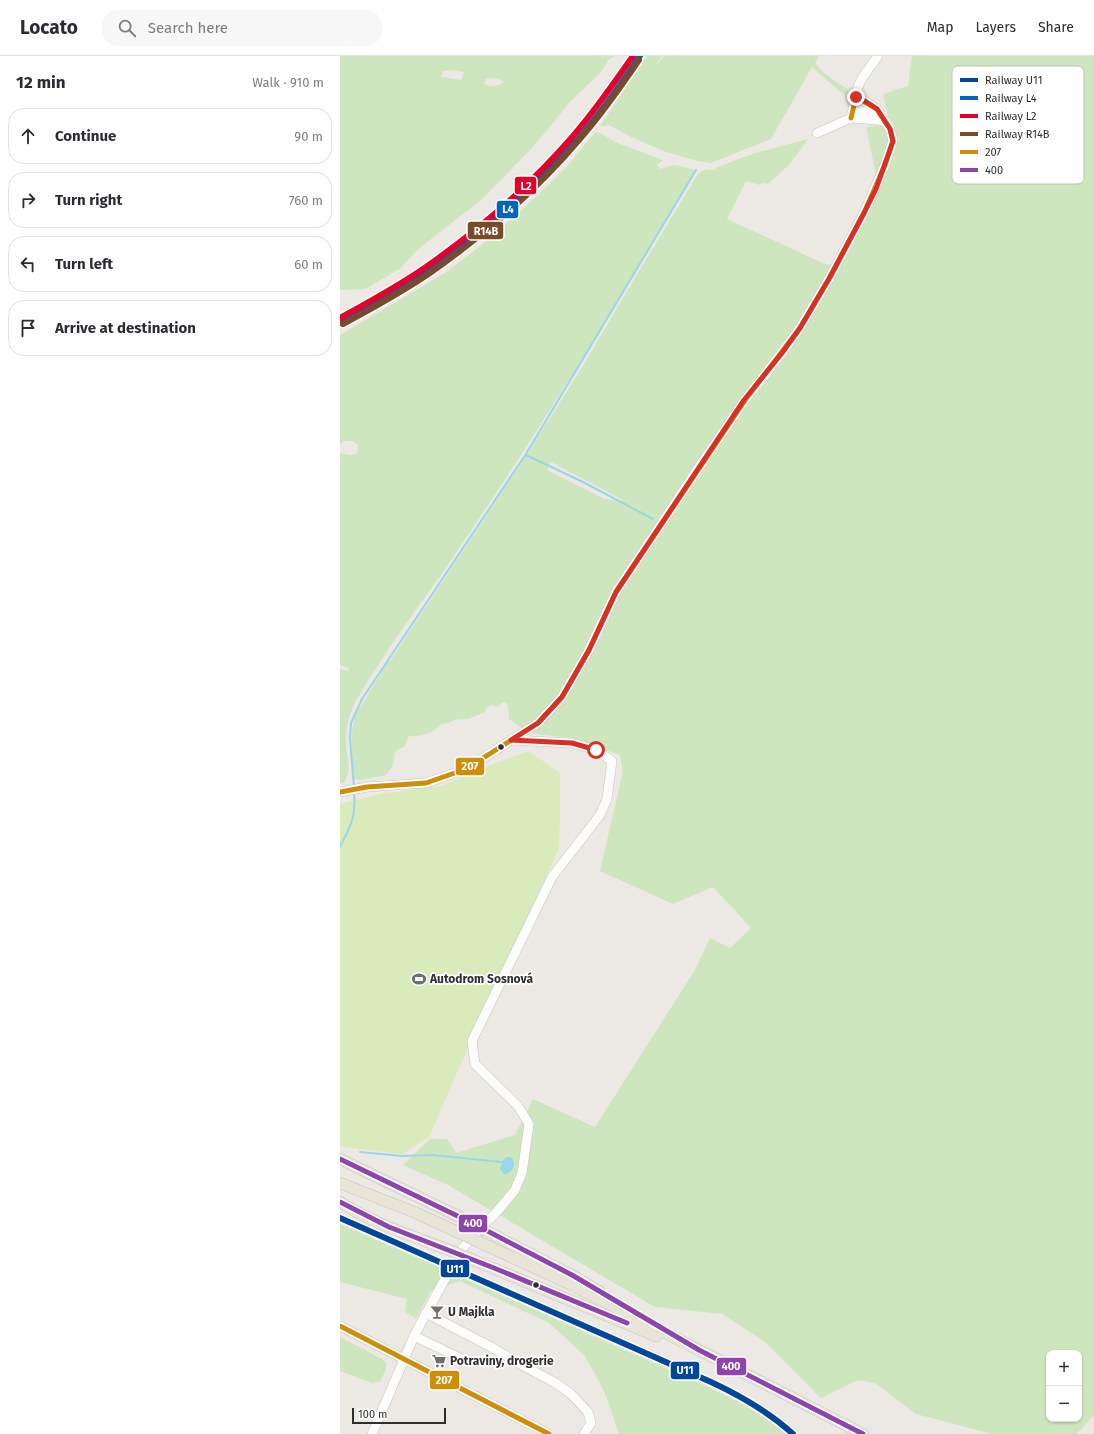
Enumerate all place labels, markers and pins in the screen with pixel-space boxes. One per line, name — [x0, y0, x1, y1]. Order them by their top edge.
unlabelled marker — [496, 742, 506, 752]
sports icon: Autodrom Sosnová — [411, 971, 427, 987]
place label: Autodrom Sosnová — [429, 972, 533, 986]
unlabelled marker — [531, 1280, 541, 1290]
bar icon: U Majkla — [429, 1304, 445, 1320]
place label: U Majkla — [448, 1305, 495, 1319]
supermarket icon: Potraviny, drogerie — [431, 1353, 447, 1369]
place label: Potraviny, drogerie — [450, 1354, 554, 1368]

